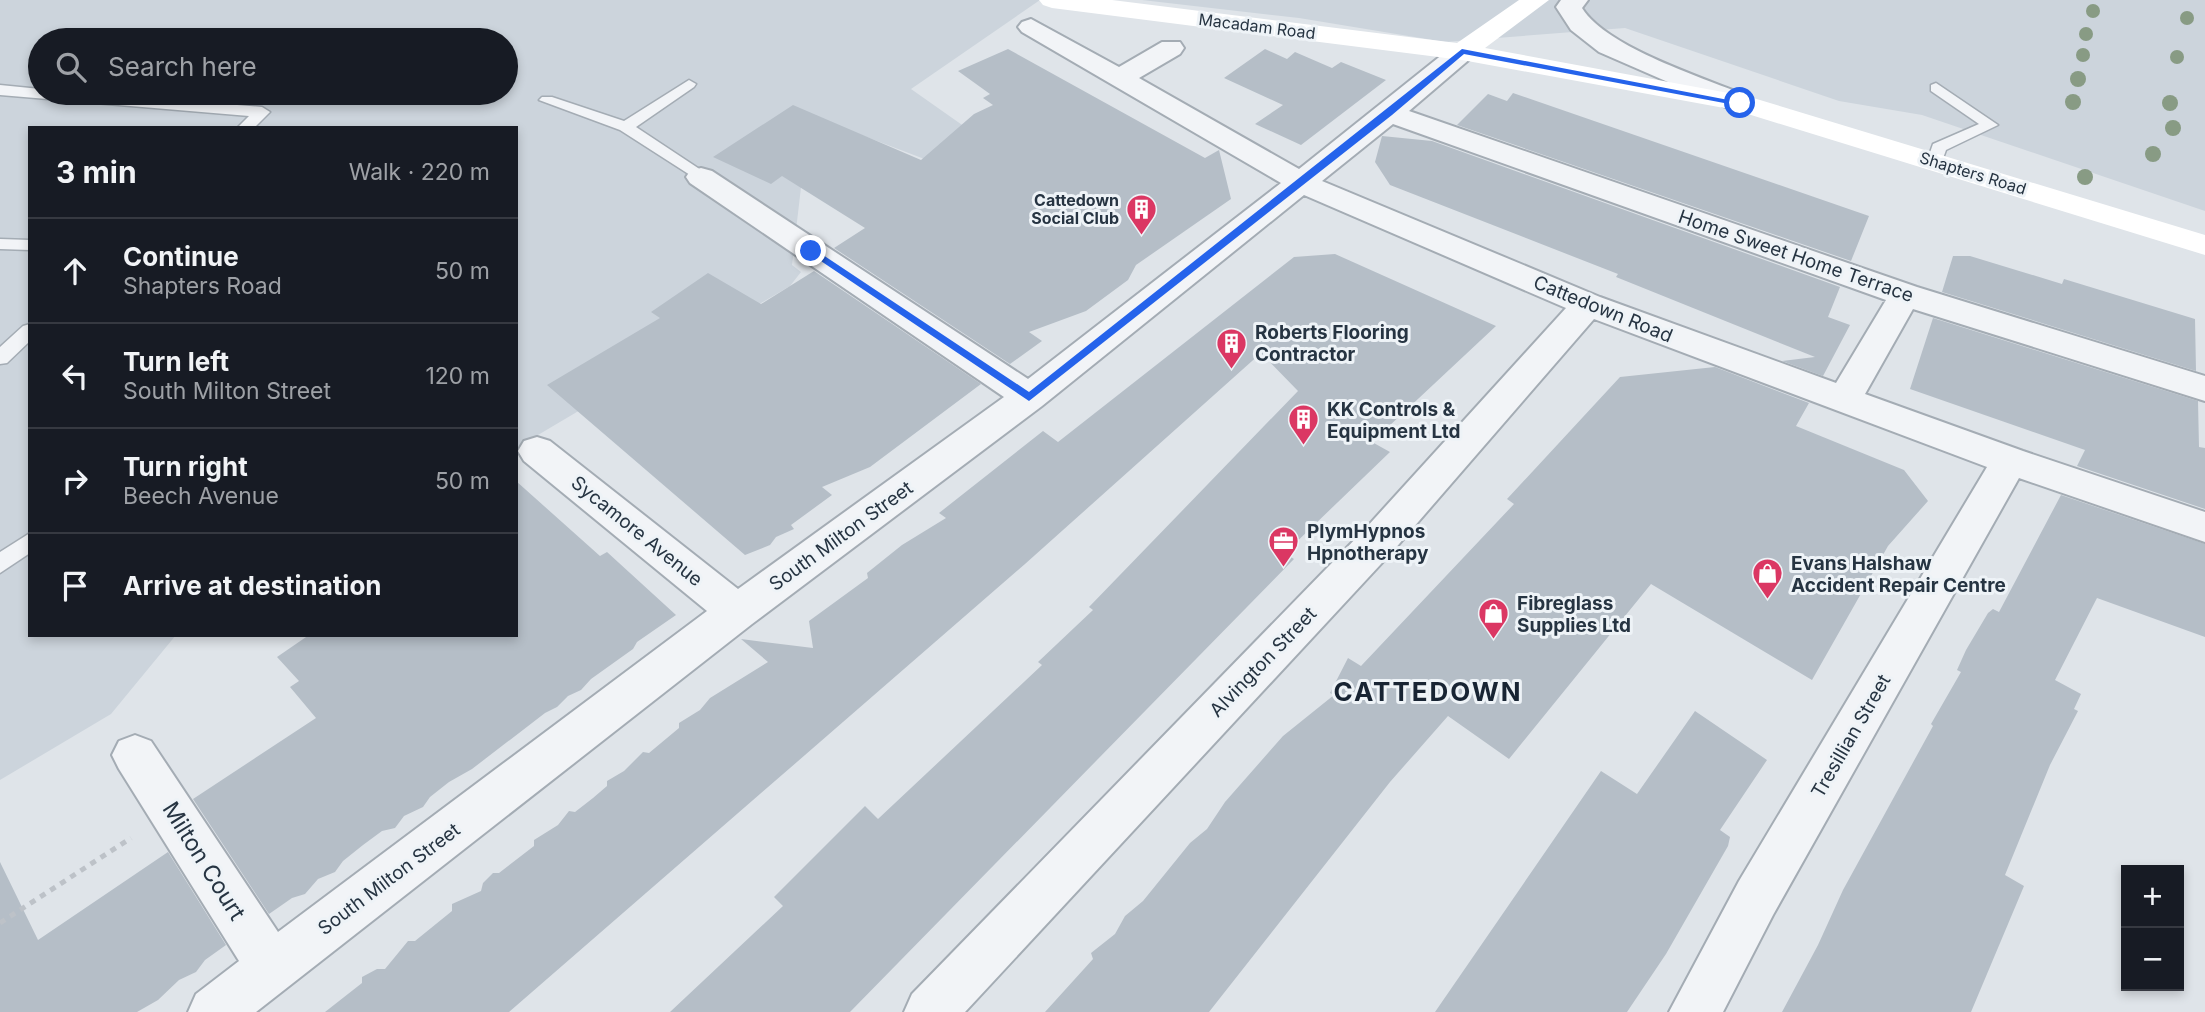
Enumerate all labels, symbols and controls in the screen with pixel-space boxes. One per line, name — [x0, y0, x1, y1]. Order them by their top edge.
street label: Macadam Road — [1197, 9, 1317, 43]
search box — [28, 28, 518, 105]
icon: search — [52, 48, 90, 86]
text: Search here — [108, 51, 257, 82]
route start — [1724, 87, 1755, 118]
street label: Shapters Road — [1917, 147, 2029, 199]
text: 3 min — [56, 154, 137, 190]
text: Walk · 220 m — [349, 158, 490, 186]
place label: Cattedown Social Club — [1031, 190, 1119, 228]
building icon: Cattedown Social Club — [1125, 192, 1159, 236]
street label: Home Sweet Home Terrace — [1675, 205, 1917, 307]
route end — [795, 235, 826, 266]
text: Continue — [123, 241, 239, 272]
icon: ahead — [56, 252, 94, 290]
text: 50 m — [435, 257, 490, 285]
street label: Cattedown Road — [1530, 271, 1676, 347]
text: Shapters Road — [123, 272, 282, 300]
place label: Roberts Flooring Contractor — [1255, 321, 1409, 366]
building icon: Roberts Flooring Contractor — [1215, 326, 1249, 370]
text: Turn left — [123, 346, 229, 377]
icon: left — [56, 357, 94, 395]
text: 120 m — [425, 362, 490, 390]
text: South Milton Street — [123, 377, 331, 405]
place label: KK Controls & Equipment Ltd — [1327, 398, 1460, 443]
building icon: KK Controls & Equipment Ltd — [1287, 403, 1321, 447]
text: Turn right — [123, 451, 248, 482]
icon: right — [56, 462, 94, 500]
text: 50 m — [435, 467, 490, 495]
street label: Sycamore Avenue — [567, 471, 707, 591]
street label: South Milton Street — [765, 476, 917, 596]
text: Beech Avenue — [123, 482, 279, 510]
place label: PlymHypnos Hpnotherapy — [1307, 520, 1429, 565]
office icon: PlymHypnos Hpnotherapy — [1267, 525, 1301, 569]
place label: Evans Halshaw Accident Repair Centre — [1791, 552, 2006, 597]
shop icon: Evans Halshaw Accident Repair Centre — [1751, 557, 1785, 601]
icon: arrive — [56, 567, 94, 605]
text: Arrive at destination — [123, 570, 382, 601]
place label: Fibreglass Supplies Ltd — [1517, 592, 1631, 637]
shop icon: Fibreglass Supplies Ltd — [1477, 597, 1511, 641]
street label: Alvington Street — [1205, 602, 1321, 722]
street label: Tresillian Street — [1806, 670, 1896, 802]
district label: CATTEDOWN — [1333, 676, 1523, 707]
street label: Milton Court — [157, 797, 252, 926]
street label: South Milton Street — [313, 818, 465, 940]
map controls — [2121, 865, 2184, 991]
button: + — [2121, 865, 2184, 928]
button: − — [2121, 928, 2184, 991]

